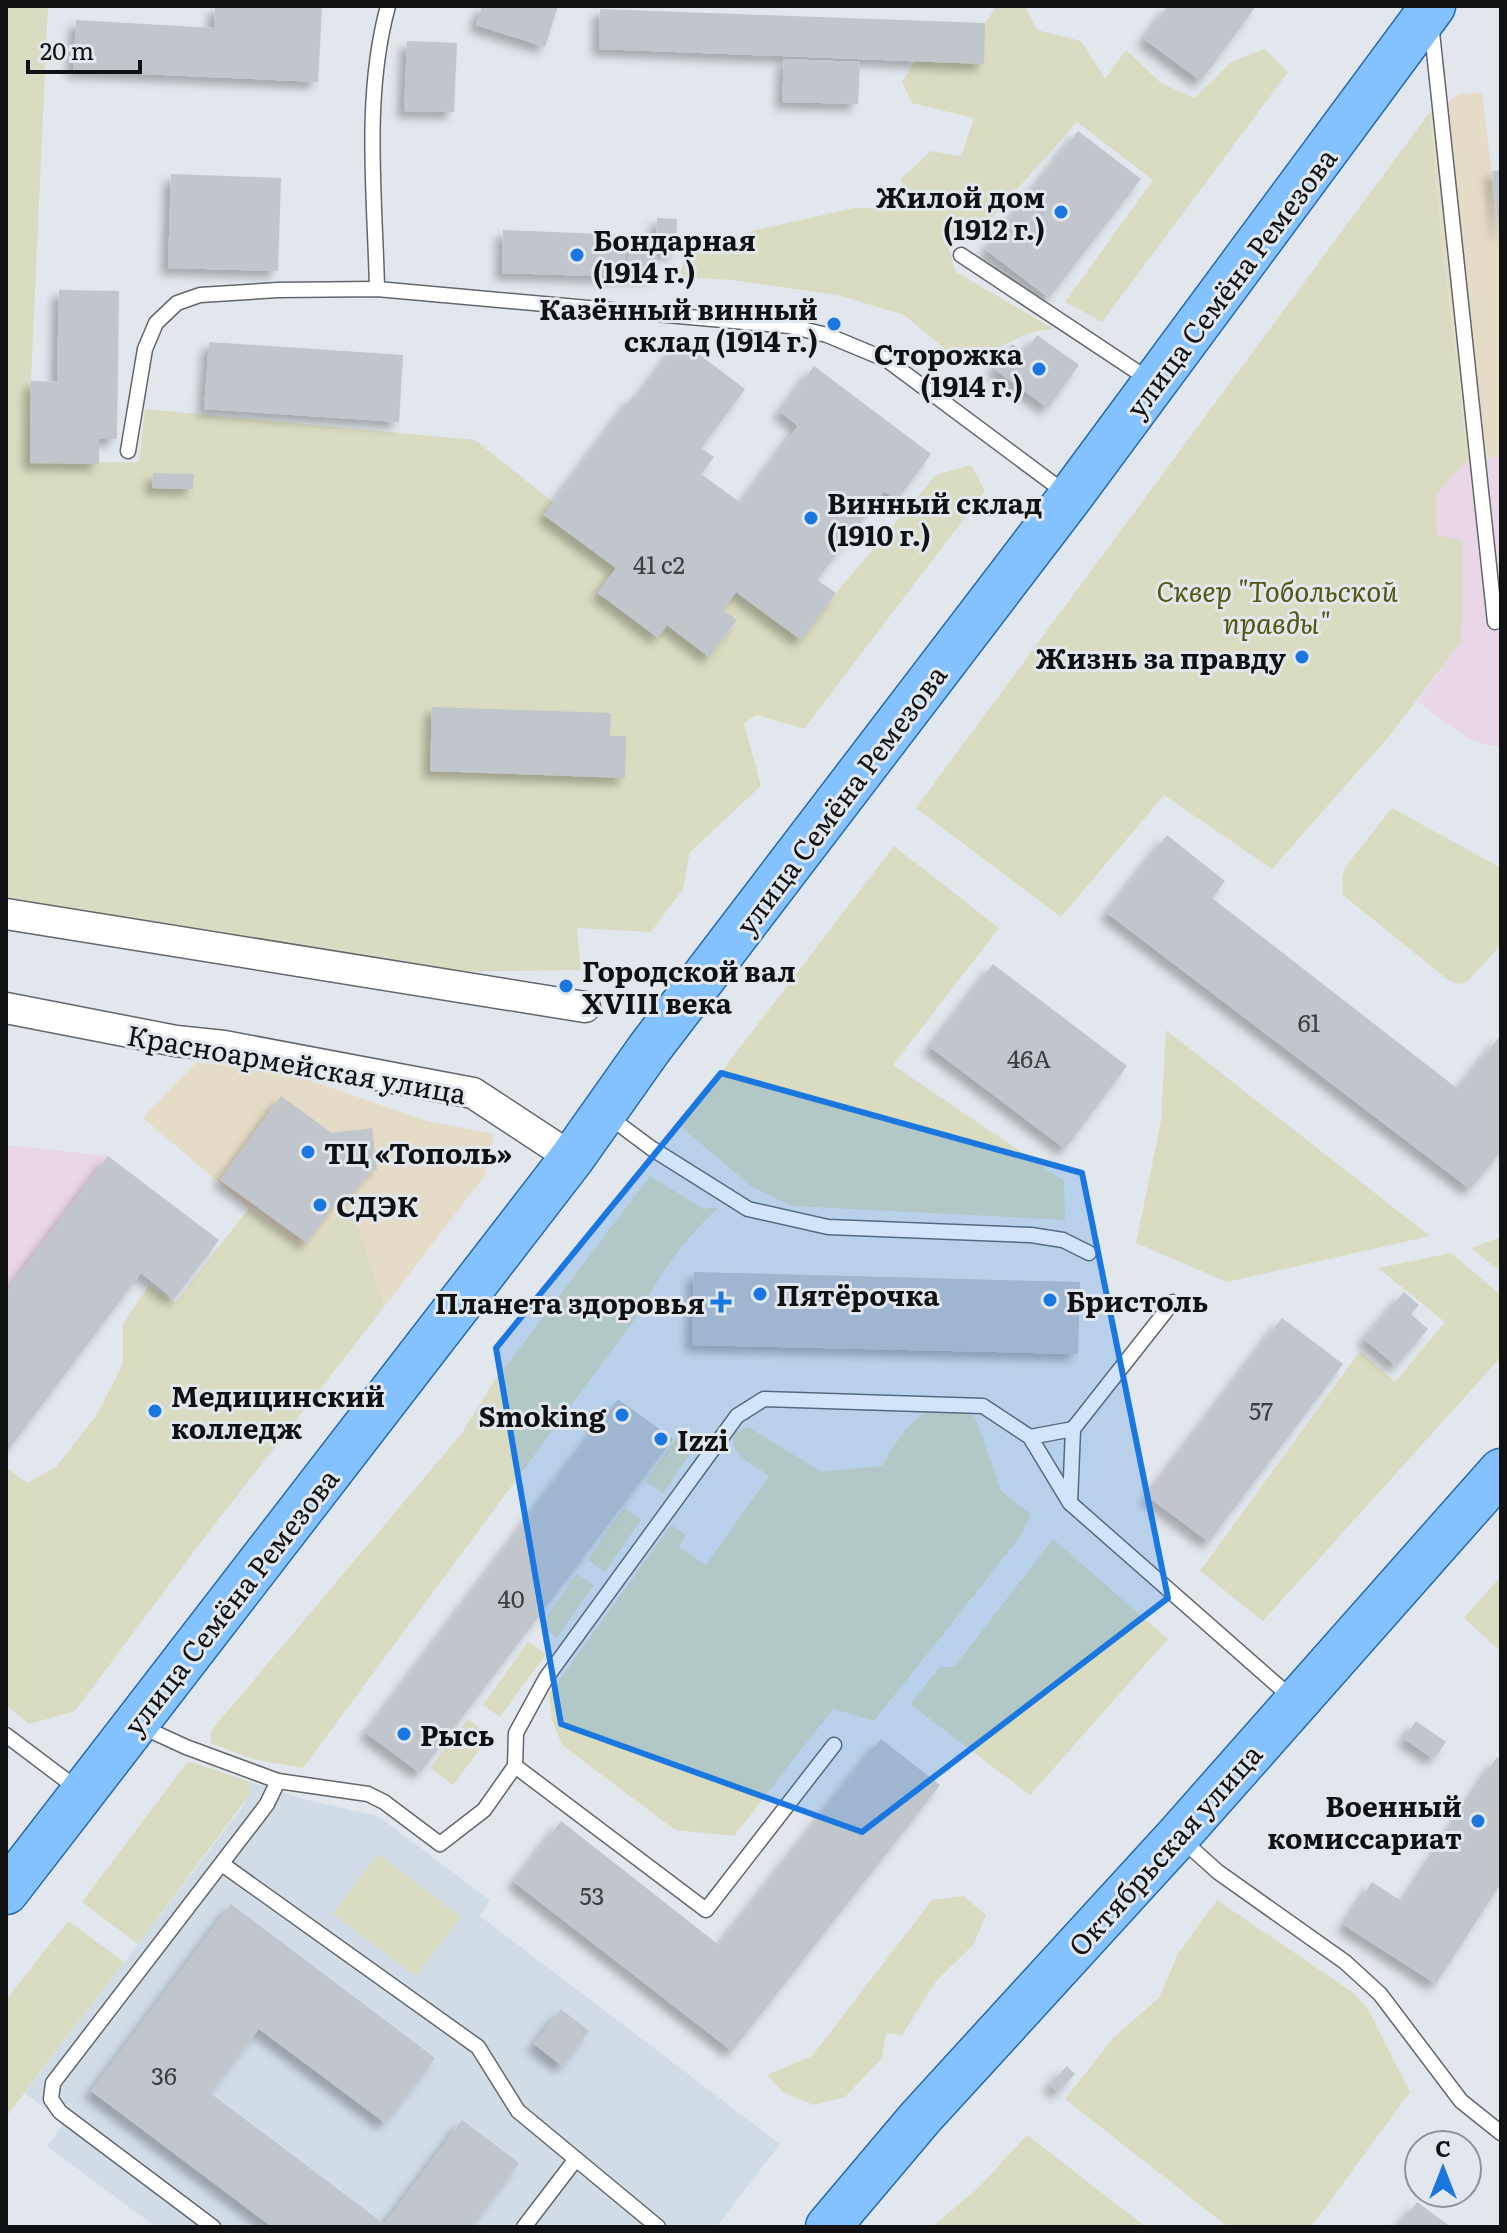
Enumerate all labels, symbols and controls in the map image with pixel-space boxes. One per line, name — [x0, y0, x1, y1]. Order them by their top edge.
scale bar — [28, 24, 140, 74]
text: 20 m — [40, 32, 94, 67]
street label: улица Семёна Ремезова — [1114, 138, 1346, 426]
place label: Жилой дом (1912 г.) — [876, 175, 1045, 249]
marker: Жилой дом (1912 г.) — [1052, 203, 1070, 221]
place label: Бондарная (1914 г.) — [593, 218, 756, 292]
marker: Бондарная (1914 г.) — [568, 246, 586, 264]
place label: Казённый винный склад (1914 г.) — [539, 287, 818, 361]
marker: Казённый винный склад (1914 г.) — [825, 315, 843, 333]
place label: Сторожка (1914 г.) — [874, 332, 1024, 406]
marker: Сторожка (1914 г.) — [1030, 360, 1048, 378]
place label: Винный склад (1910 г.) — [827, 481, 1042, 555]
marker: Винный склад (1910 г.) — [802, 509, 820, 527]
house number: 41 с2 — [633, 546, 685, 581]
park label: Сквер "Тобольской правды" — [1156, 569, 1398, 643]
place label: Жизнь за правду — [1036, 636, 1287, 678]
marker: Жизнь за правду — [1293, 648, 1311, 666]
street label: улица Семёна Ремезова — [724, 655, 956, 943]
place label: Городской вал XVIII века — [582, 949, 796, 1023]
marker: Городской вал XVIII века — [557, 977, 575, 995]
house number: 61 — [1298, 1004, 1321, 1039]
street label: Красноармейская улица — [124, 1012, 470, 1114]
house number: 46А — [1007, 1040, 1051, 1075]
place label: ТЦ «Тополь» — [324, 1131, 512, 1173]
marker: ТЦ «Тополь» — [299, 1143, 317, 1161]
place label: СДЭК — [336, 1184, 419, 1226]
marker: СДЭК — [311, 1196, 329, 1214]
place label: Пятёрочка — [776, 1273, 940, 1315]
place label: Бристоль — [1066, 1279, 1208, 1321]
place label: Планета здоровья — [435, 1281, 705, 1323]
marker: Пятёрочка — [751, 1285, 769, 1303]
marker: Бристоль — [1041, 1291, 1059, 1309]
marker: Планета здоровья — [712, 1293, 730, 1311]
place label: Медицинский колледж — [171, 1374, 385, 1448]
house number: 57 — [1249, 1392, 1273, 1427]
place label: Smoking — [478, 1394, 607, 1436]
marker: Медицинский колледж — [146, 1402, 164, 1420]
marker: Smoking — [613, 1406, 631, 1424]
place label: Izzi — [677, 1418, 729, 1460]
marker: Izzi — [652, 1430, 670, 1448]
street label: улица Семёна Ремезова — [112, 1459, 348, 1743]
house number: 40 — [497, 1580, 525, 1615]
place label: Рысь — [420, 1713, 495, 1755]
marker: Рысь — [395, 1725, 413, 1743]
street label: Октябрьская улица — [1057, 1734, 1271, 1964]
place label: Военный комиссариат — [1267, 1784, 1462, 1858]
marker: Военный комиссариат — [1469, 1812, 1487, 1830]
house number: 53 — [579, 1877, 605, 1912]
house number: 36 — [151, 2057, 177, 2092]
north arrow — [1403, 2129, 1483, 2209]
text: С — [1435, 2131, 1451, 2164]

